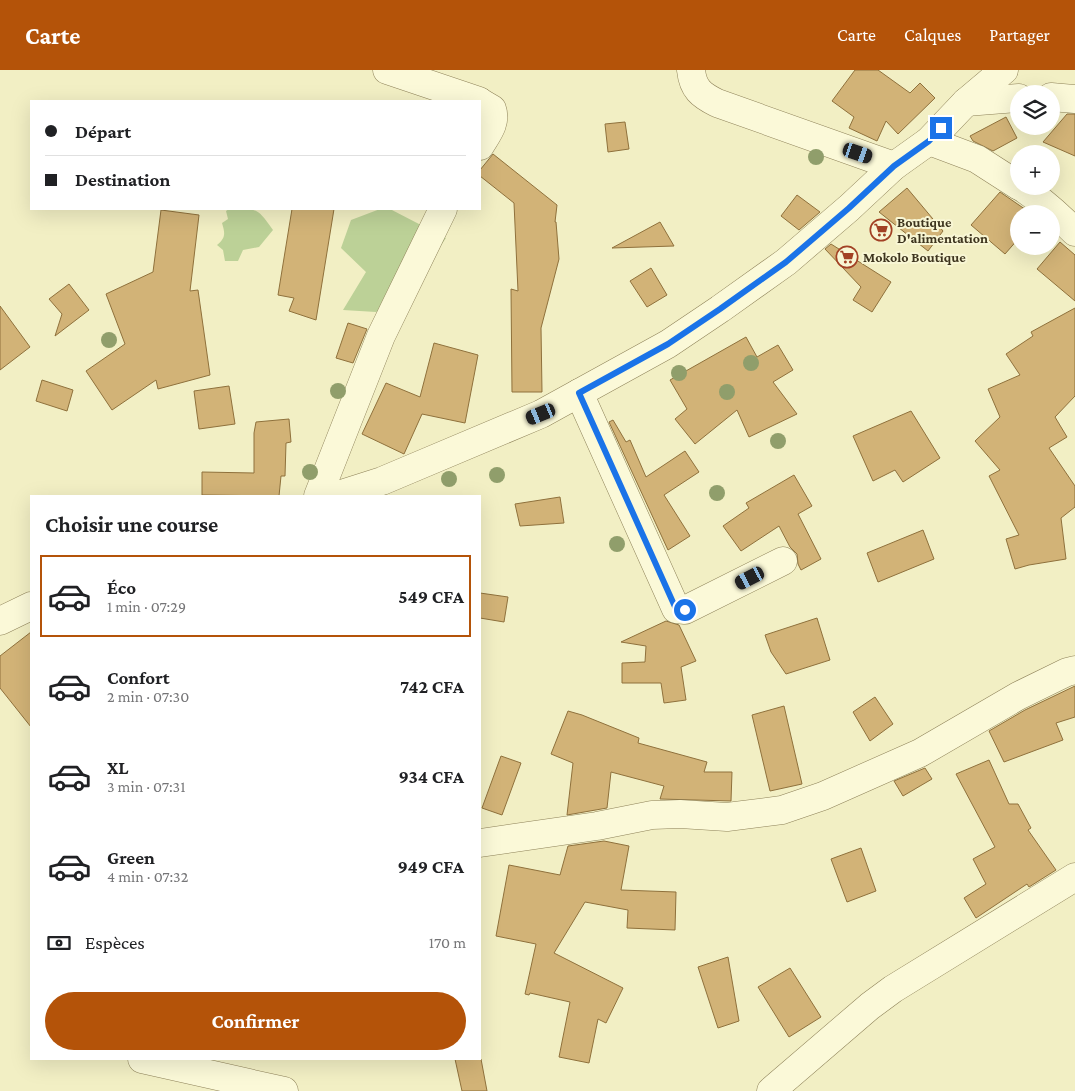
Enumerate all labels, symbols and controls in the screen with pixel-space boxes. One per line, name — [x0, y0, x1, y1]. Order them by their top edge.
text: Carte — [25, 22, 80, 49]
text: Carte — [837, 25, 876, 45]
text: Calques — [904, 25, 961, 45]
text: Partager — [989, 25, 1050, 45]
map controls — [1010, 85, 1060, 255]
button: layers — [1010, 85, 1060, 135]
route end — [930, 117, 952, 139]
text: Départ — [75, 121, 131, 142]
car — [841, 141, 874, 165]
button: + — [1010, 145, 1060, 195]
text: Destination — [75, 169, 170, 190]
button: − — [1010, 205, 1060, 255]
place label: Boutique D'alimentation — [897, 214, 988, 246]
supermarket icon: Boutique D'alimentation — [869, 218, 893, 242]
supermarket icon: Mokolo Boutique — [835, 245, 859, 269]
place label: Mokolo Boutique — [863, 249, 966, 265]
car — [524, 401, 557, 427]
text: Choisir une course — [45, 512, 218, 537]
car — [733, 565, 766, 591]
icon: car — [47, 574, 92, 619]
text: Éco — [107, 577, 136, 598]
text: 549 CFA — [398, 586, 464, 607]
text: 1 min · 07:29 — [107, 598, 186, 615]
route start — [674, 599, 696, 621]
icon: car — [47, 664, 92, 709]
text: Confort — [107, 667, 170, 688]
text: 742 CFA — [400, 676, 464, 697]
text: 2 min · 07:30 — [107, 688, 189, 705]
icon: car — [47, 754, 92, 799]
text: XL — [107, 757, 129, 778]
text: 934 CFA — [398, 766, 464, 787]
text: 3 min · 07:31 — [107, 778, 185, 795]
icon: car — [47, 844, 92, 889]
text: Green — [107, 847, 155, 868]
text: 949 CFA — [398, 856, 464, 877]
text: 4 min · 07:32 — [107, 868, 188, 885]
icon: cash — [45, 929, 73, 957]
text: Espèces — [85, 932, 145, 953]
text: 170 m — [429, 934, 466, 951]
button: Confirmer — [45, 992, 466, 1050]

